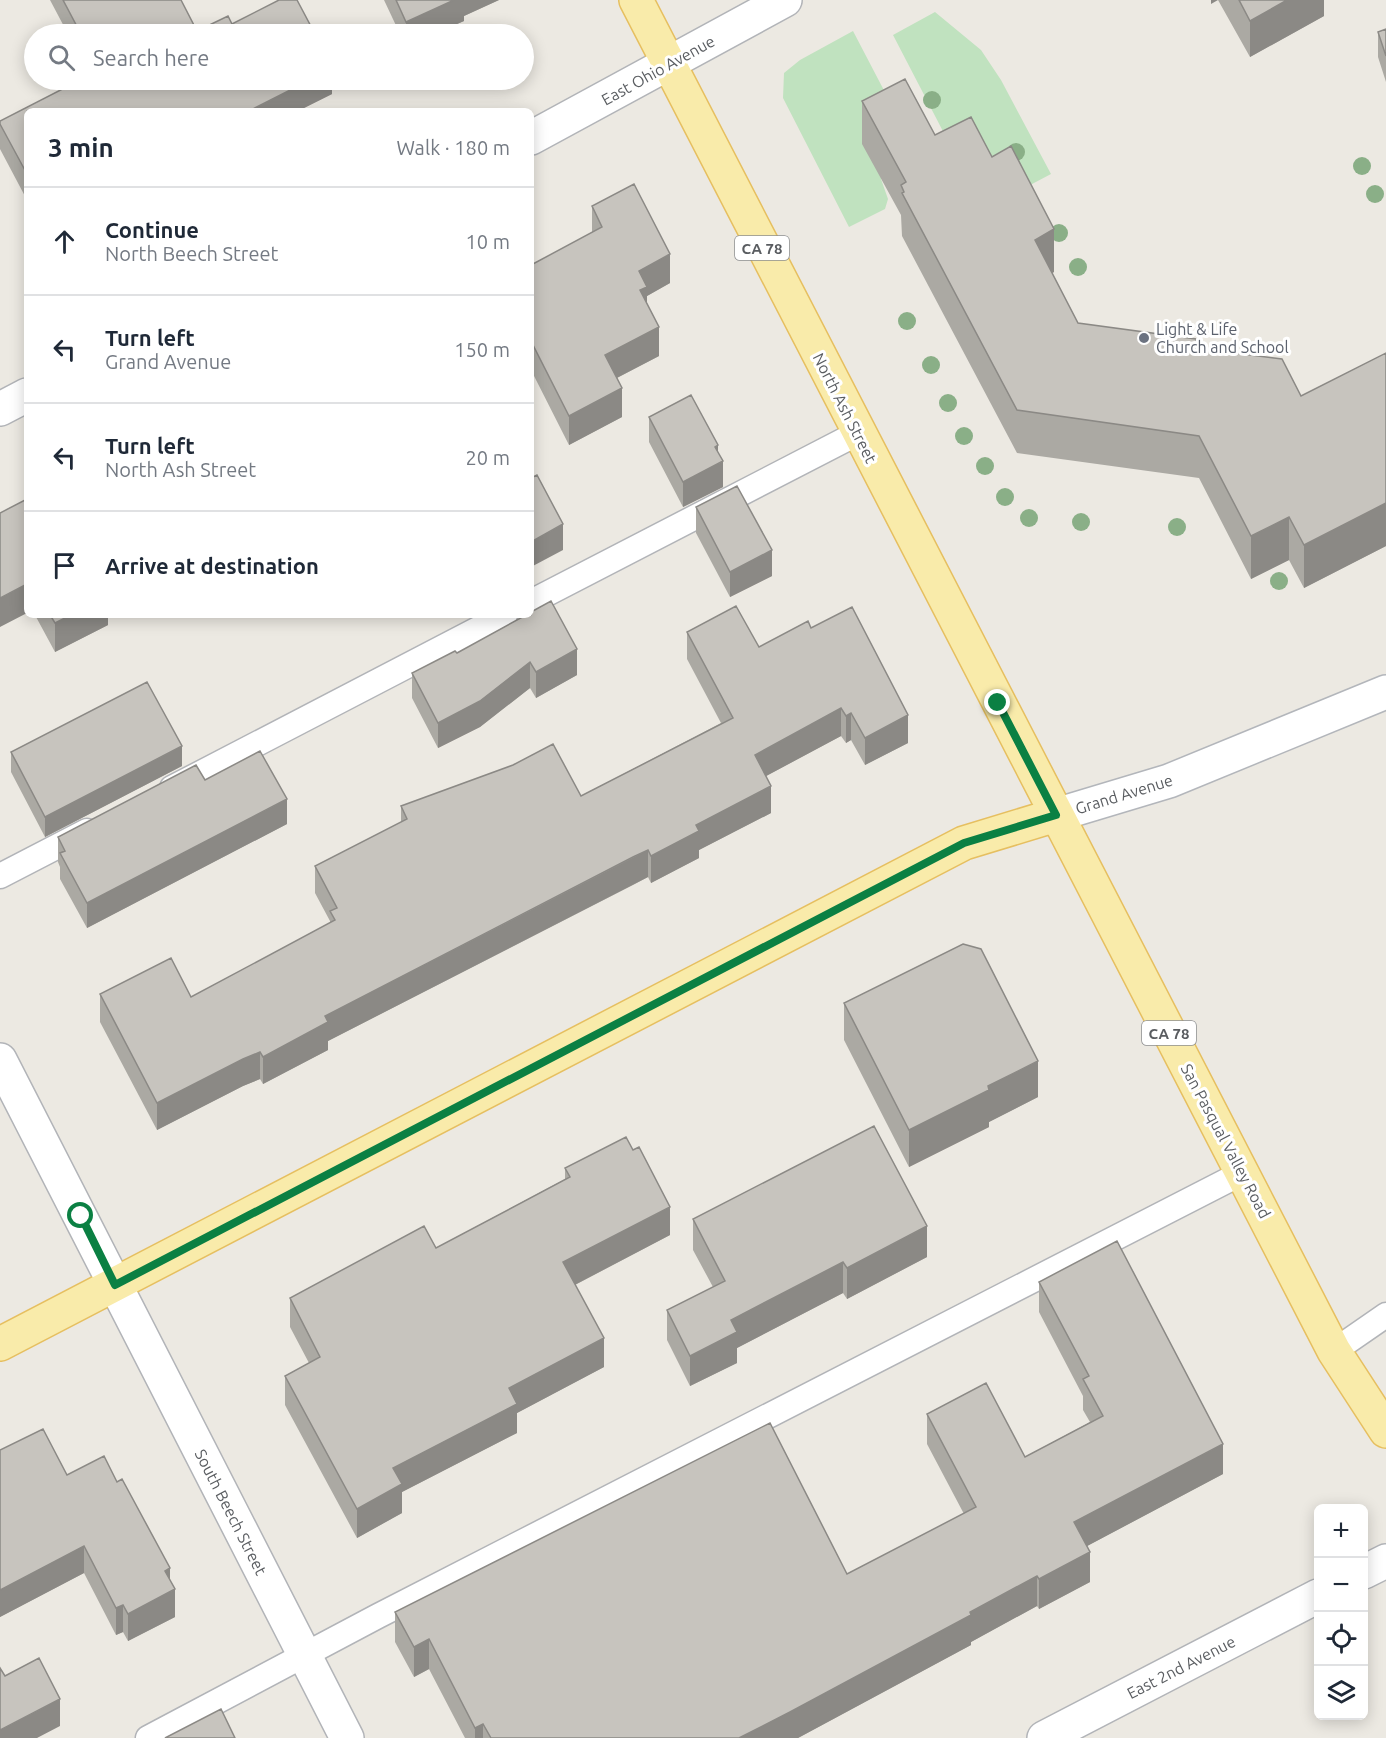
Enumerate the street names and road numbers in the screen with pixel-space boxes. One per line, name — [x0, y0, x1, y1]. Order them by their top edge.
street label: East Ohio Avenue — [598, 31, 718, 109]
road number: CA 78 — [735, 236, 789, 260]
street label: North Ash Street — [810, 350, 881, 467]
street label: Grand Avenue — [1073, 771, 1175, 817]
road number: CA 78 — [1142, 1021, 1196, 1045]
street label: San Pasqual Valley Road — [1178, 1061, 1274, 1221]
street label: South Beech Street — [191, 1446, 271, 1579]
street label: East 2nd Avenue — [1124, 1632, 1238, 1702]

